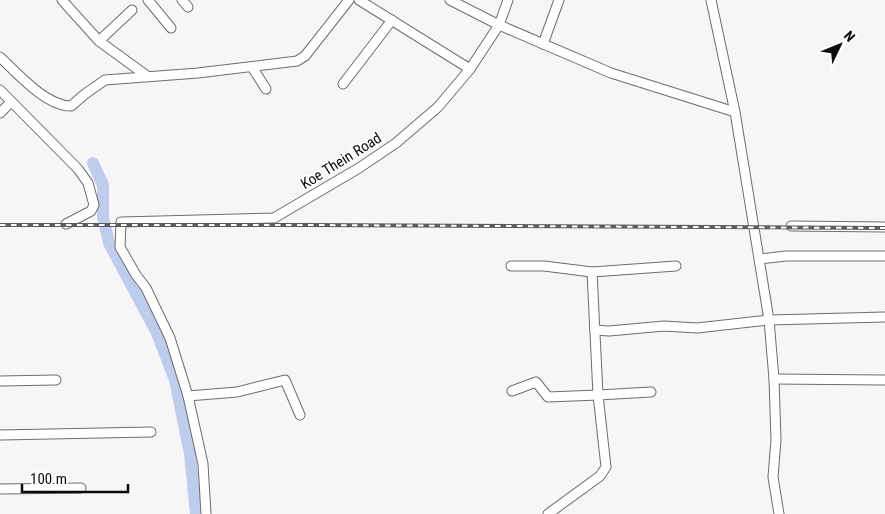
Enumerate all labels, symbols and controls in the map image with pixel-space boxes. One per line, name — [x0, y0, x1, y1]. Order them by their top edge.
north arrow — [815, 20, 865, 70]
text: N — [841, 28, 858, 45]
street label: Koe Thein Road — [297, 129, 385, 193]
scale bar — [22, 462, 129, 494]
text: 100 m — [30, 470, 67, 488]

